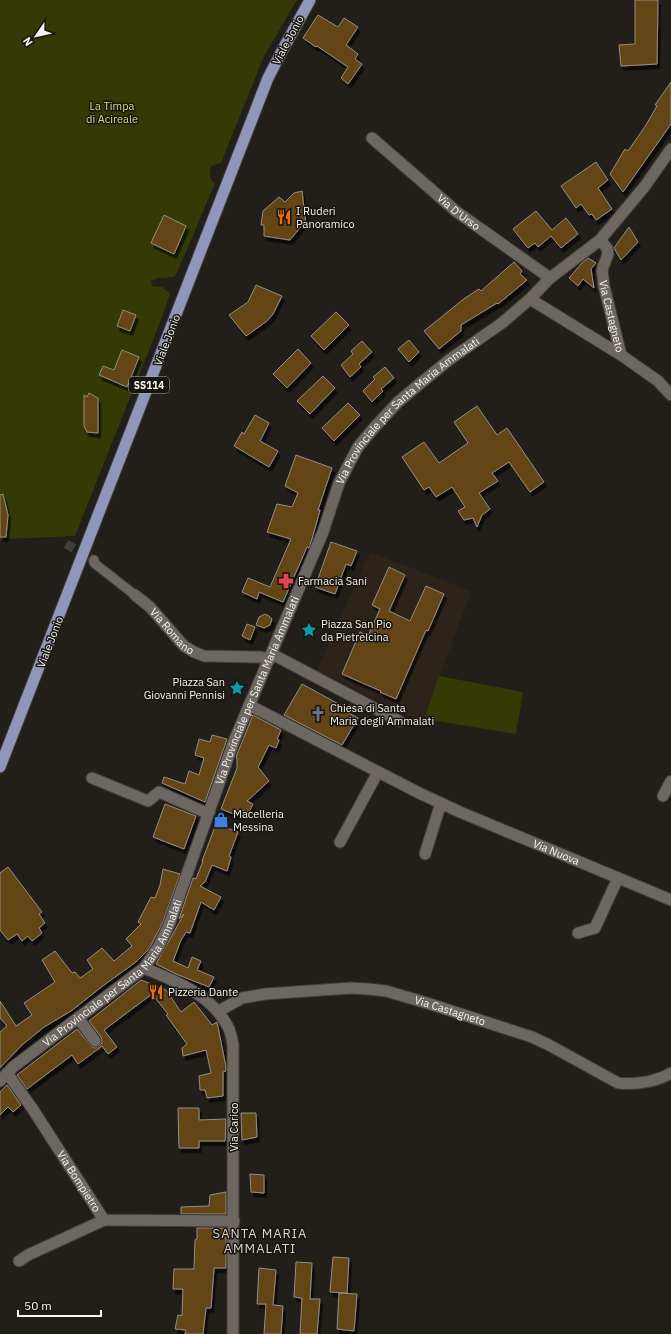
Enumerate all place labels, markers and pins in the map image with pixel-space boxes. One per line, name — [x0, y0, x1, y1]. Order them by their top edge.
place label: I Ruderi Panoramico — [296, 204, 355, 231]
restaurant icon: I Ruderi Panoramico — [275, 208, 293, 226]
pharmacy icon: Farmacia Sani — [277, 572, 295, 590]
place label: Farmacia Sani — [298, 574, 367, 588]
place label: Piazza San Pio da Pietrelcina — [321, 617, 392, 644]
place icon: Piazza San Pio da Pietrelcina — [300, 621, 318, 639]
place label: Piazza San Giovanni Pennisi — [144, 675, 225, 702]
place icon: Piazza San Giovanni Pennisi — [228, 679, 246, 697]
place label: Chiesa di Santa Maria degli Ammalati — [330, 701, 434, 728]
church icon: Chiesa di Santa Maria degli Ammalati — [309, 705, 327, 723]
place label: Macelleria Messina — [233, 807, 284, 834]
shop icon: Macelleria Messina — [212, 811, 230, 829]
restaurant icon: Pizzeria Dante — [147, 983, 165, 1001]
place label: Pizzeria Dante — [168, 985, 238, 999]

